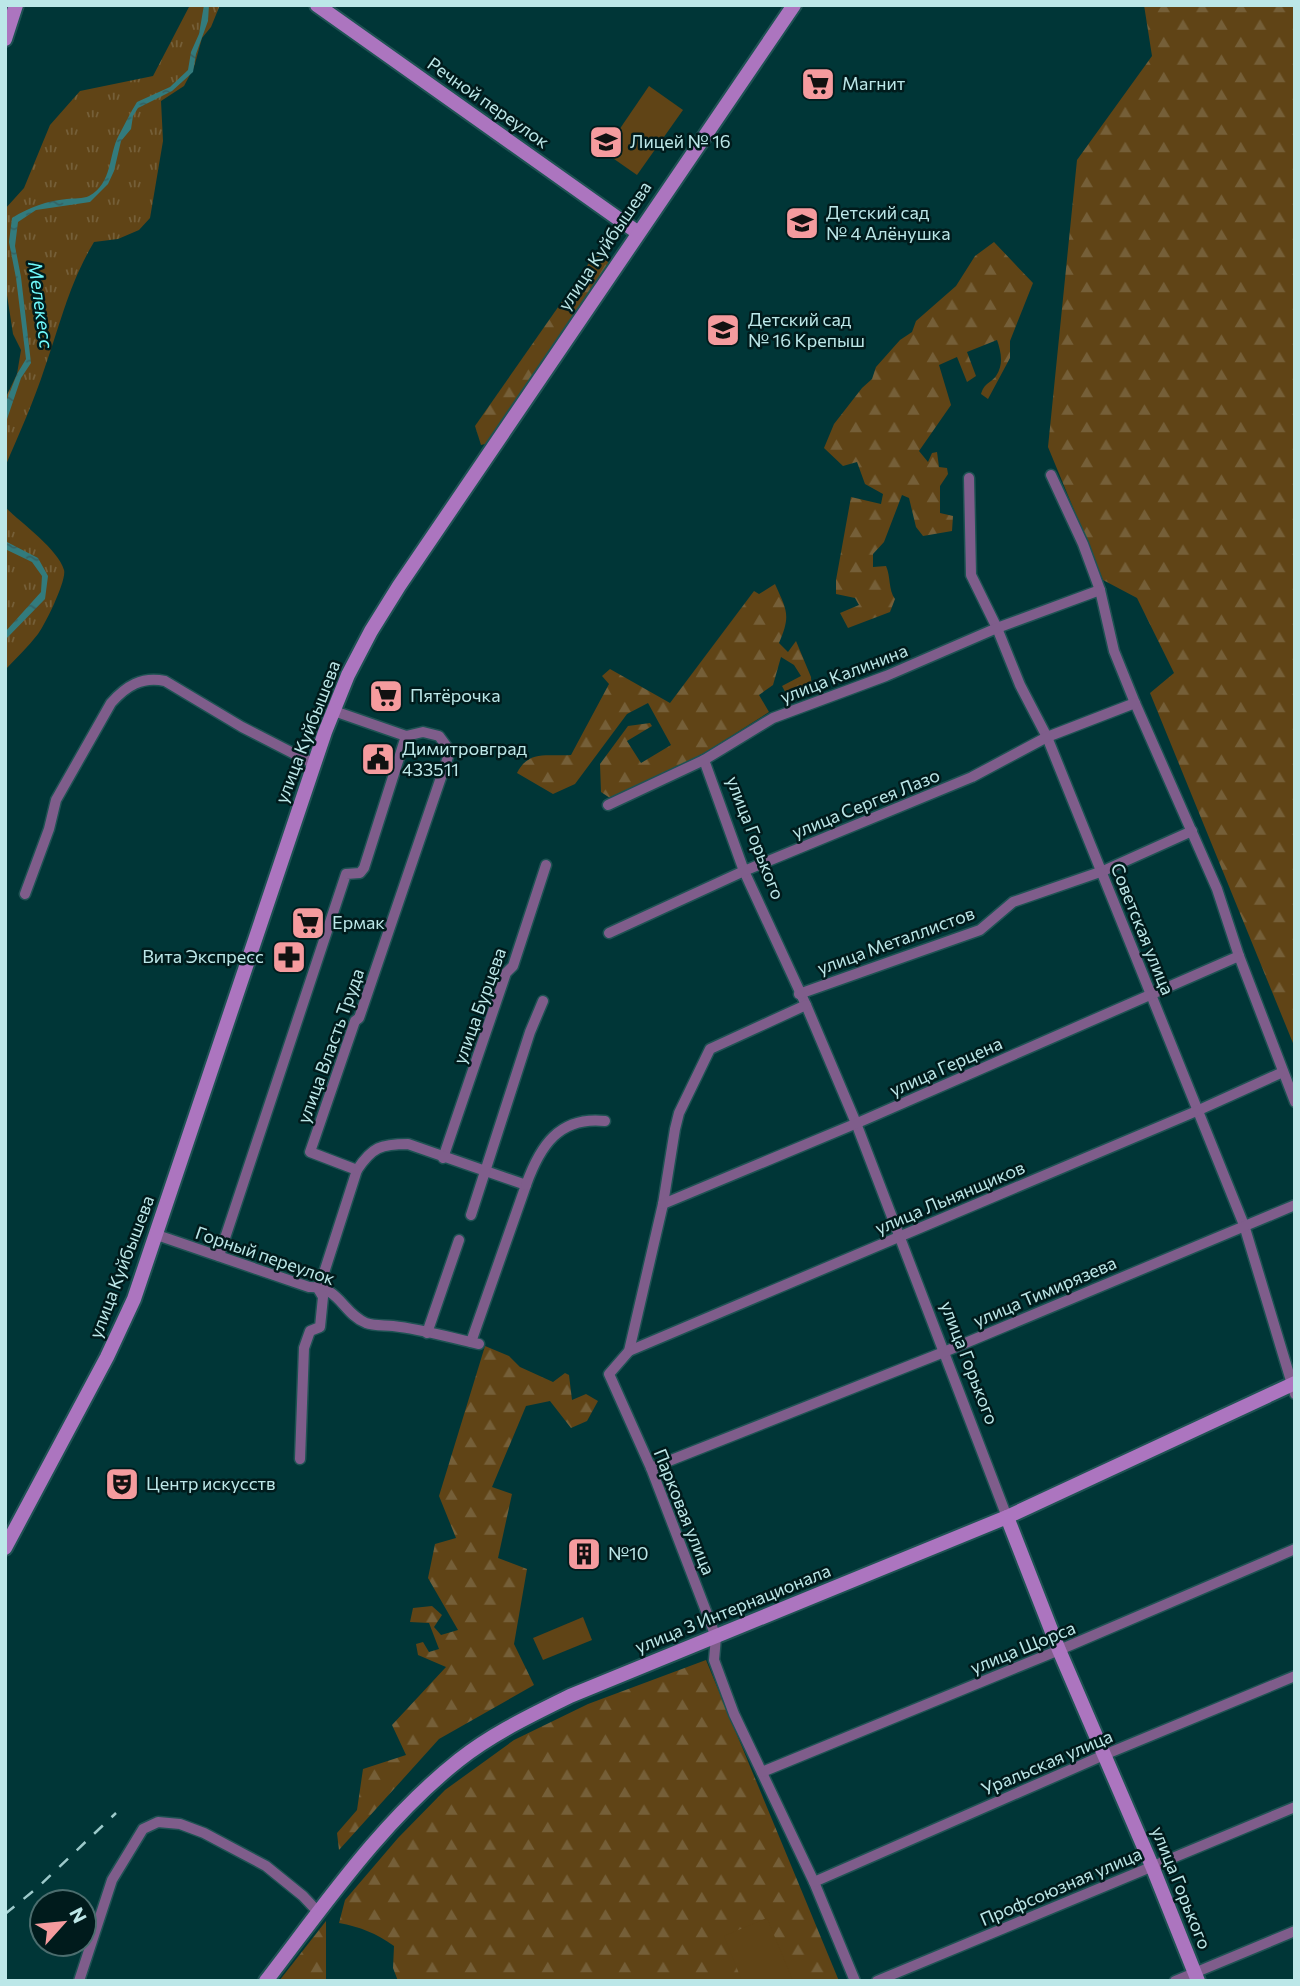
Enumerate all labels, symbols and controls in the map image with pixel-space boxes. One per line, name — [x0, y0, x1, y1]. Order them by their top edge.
street label: Речной переулок — [423, 52, 554, 153]
supermarket icon: Магнит — [799, 65, 837, 103]
place label: Магнит — [842, 72, 906, 94]
school or university icon: Лицей № 16 — [587, 123, 625, 161]
place label: Лицей № 16 — [630, 130, 731, 152]
street label: улица Куйбышева — [553, 177, 656, 314]
place label: Детский сад № 4 Алёнушка — [826, 201, 951, 244]
school or university icon: Детский сад № 4 Алёнушка — [783, 204, 821, 242]
water label: Мелекесс — [24, 260, 59, 351]
place label: Детский сад № 16 Крепыш — [748, 308, 865, 351]
school or university icon: Детский сад № 16 Крепыш — [704, 311, 742, 349]
street label: улица Калинина — [777, 639, 911, 708]
street label: улица Куйбышева — [270, 657, 344, 806]
supermarket icon: Пятёрочка — [367, 677, 405, 715]
place label: Пятёрочка — [410, 684, 501, 706]
place label: Димитровград 433511 — [402, 737, 528, 780]
public building icon: Димитровград 433511 — [359, 740, 397, 778]
street label: улица Сергея Лазо — [788, 763, 943, 843]
street label: улица Горького — [722, 773, 790, 902]
street label: Советская улица — [1106, 859, 1179, 998]
street label: улица Металлистов — [814, 901, 977, 979]
supermarket icon: Ермак — [289, 904, 327, 942]
place label: Ермак — [332, 911, 385, 933]
pharmacy icon: Вита Экспресс — [270, 938, 308, 976]
street label: улица Бурцева — [448, 944, 510, 1067]
place label: Вита Экспресс — [142, 945, 264, 967]
street label: улица Власть Труда — [292, 965, 368, 1126]
street label: улица Герцена — [886, 1031, 1005, 1101]
street label: улица Льнянщиков — [871, 1156, 1028, 1239]
street label: улица Куйбышева — [84, 1192, 158, 1341]
street label: Горный переулок — [193, 1221, 338, 1289]
street label: улица Тимирязева — [970, 1251, 1119, 1331]
street label: улица Горького — [936, 1298, 1004, 1427]
street label: Парковая улица — [650, 1445, 720, 1578]
theatre icon: Центр искусств — [103, 1465, 141, 1503]
place label: Центр искусств — [146, 1472, 276, 1494]
building icon: №10 — [565, 1535, 603, 1573]
place label: №10 — [608, 1542, 649, 1564]
street label: улица 3 Интернационала — [632, 1559, 834, 1657]
street label: улица Щорса — [967, 1616, 1078, 1678]
street label: Уральская улица — [978, 1724, 1116, 1800]
street label: улица Горького — [1147, 1823, 1217, 1952]
street label: Профсоюзная улица — [976, 1842, 1145, 1930]
north arrow — [28, 1888, 98, 1958]
text: N — [65, 1903, 92, 1927]

